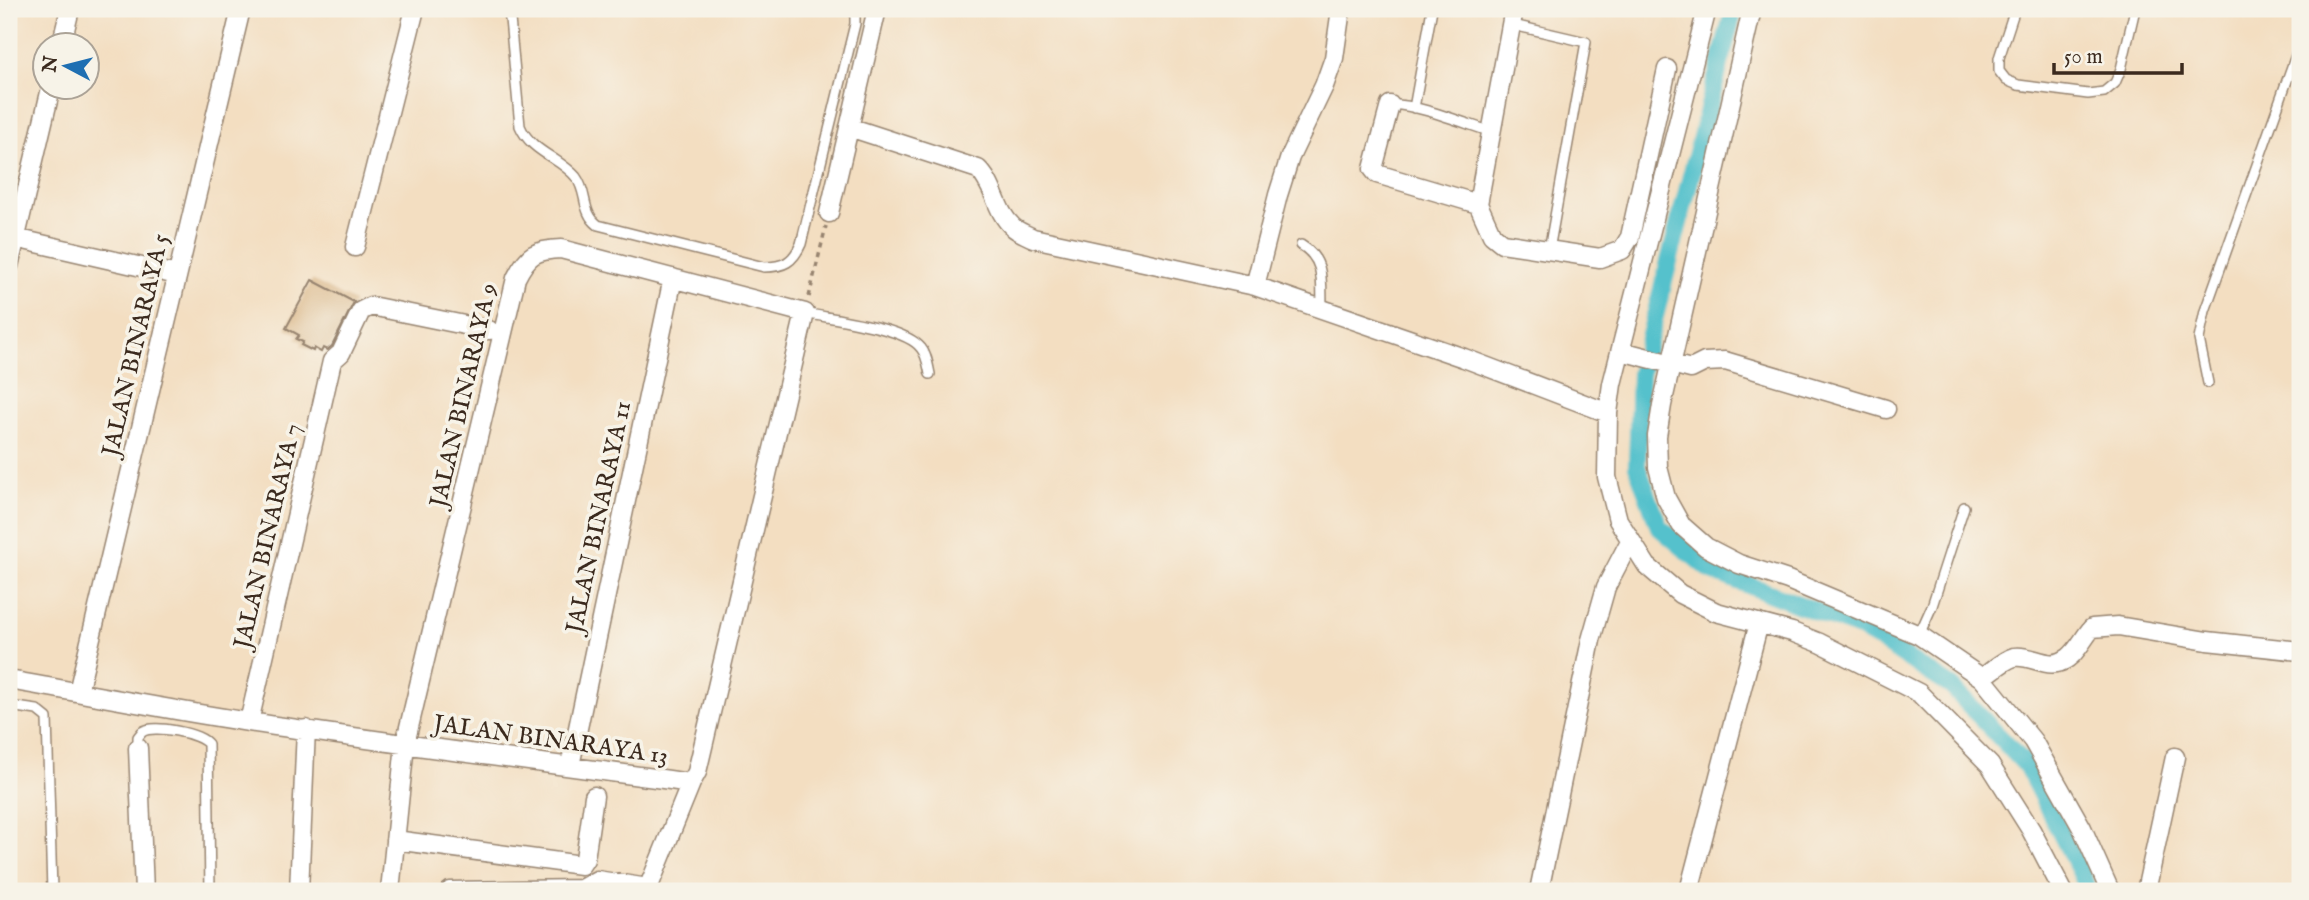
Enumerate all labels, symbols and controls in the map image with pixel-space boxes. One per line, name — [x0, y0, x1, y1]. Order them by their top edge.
north arrow — [32, 32, 102, 102]
scale bar — [2054, 32, 2181, 76]
text: 50 m — [2064, 44, 2103, 71]
text: N — [38, 54, 64, 75]
street label: JALAN BINARAYA 5 — [95, 231, 177, 462]
street label: JALAN BINARAYA 9 — [423, 280, 505, 513]
street label: JALAN BINARAYA 11 — [559, 398, 639, 639]
street label: JALAN BINARAYA 7 — [227, 421, 309, 655]
street label: JALAN BINARAYA 13 — [429, 708, 670, 772]

